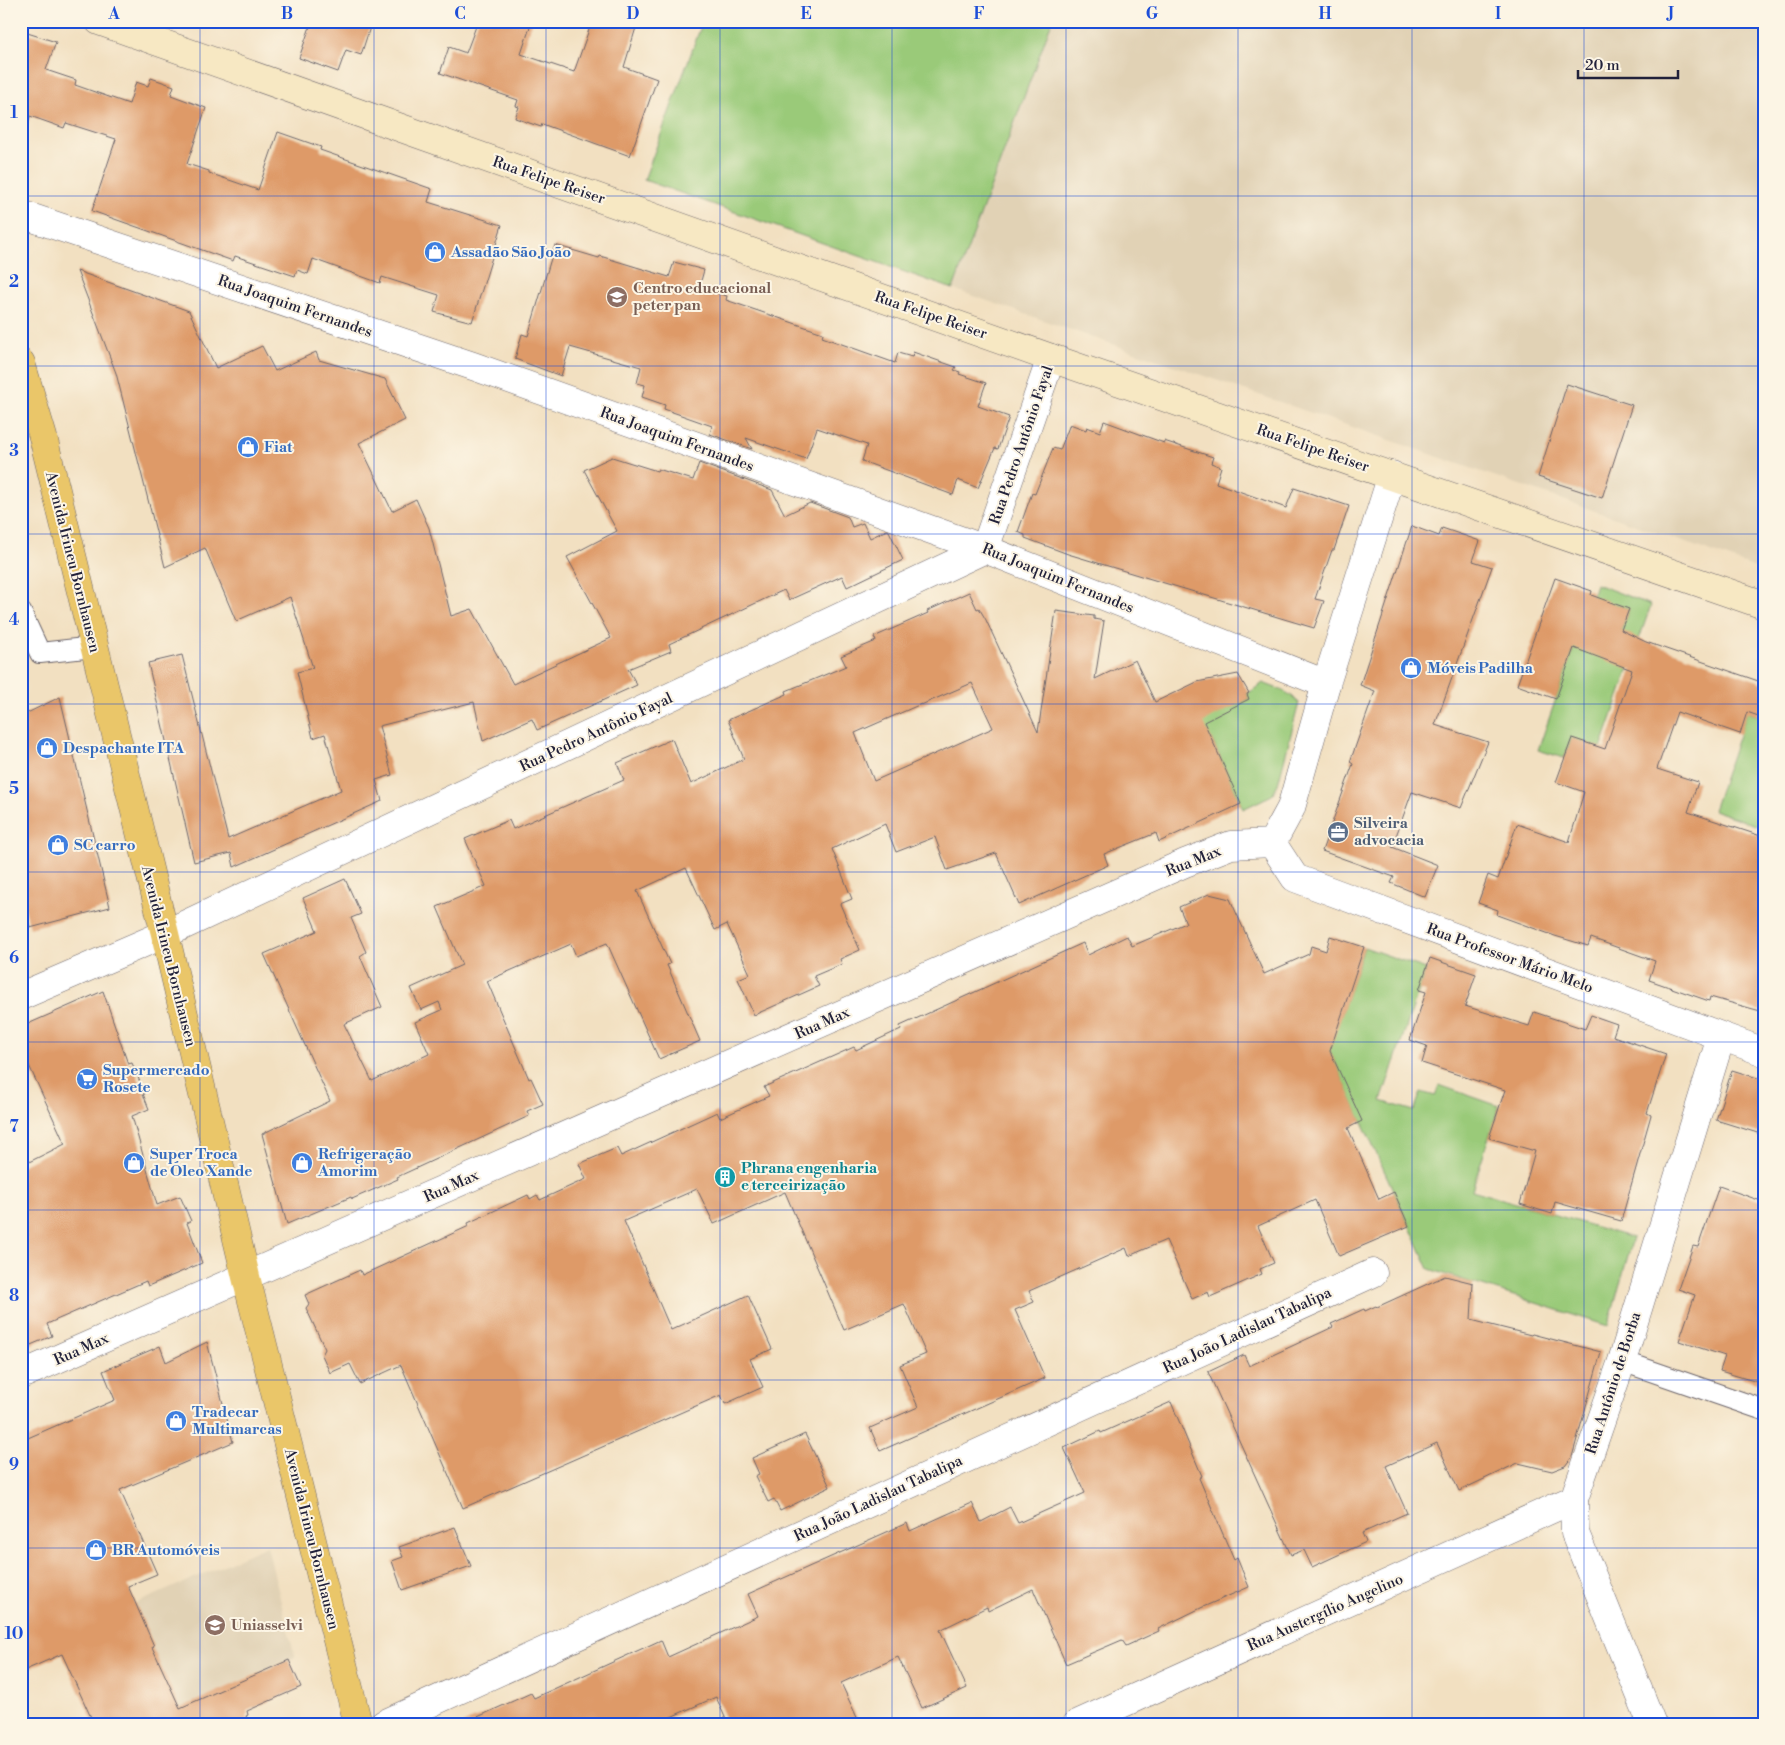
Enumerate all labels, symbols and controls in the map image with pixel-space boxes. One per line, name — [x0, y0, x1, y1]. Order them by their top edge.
text: A — [107, 4, 120, 24]
text: B — [281, 4, 293, 24]
text: C — [454, 4, 466, 24]
text: D — [627, 4, 640, 24]
text: E — [800, 4, 812, 24]
text: F — [973, 4, 985, 24]
text: G — [1146, 4, 1159, 24]
text: H — [1318, 4, 1332, 24]
text: I — [1495, 4, 1501, 24]
text: J — [1666, 4, 1674, 24]
scale bar — [1578, 48, 1678, 80]
text: 20 m — [1585, 56, 1620, 75]
text: 1 — [10, 103, 18, 123]
street label: Rua Felipe Reiser — [490, 152, 608, 209]
shop icon: Assadão São João — [423, 240, 447, 264]
place label: Assadão São João — [450, 243, 571, 262]
street label: Rua Joaquim Fernandes — [215, 271, 375, 342]
text: 2 — [9, 272, 19, 292]
place label: Centro educacional peter pan — [633, 279, 771, 315]
school or university icon: Centro educacional peter pan — [605, 285, 629, 309]
street label: Rua Felipe Reiser — [872, 287, 990, 344]
street label: Rua Pedro Antônio Fayal — [985, 363, 1058, 527]
street label: Rua Joaquim Fernandes — [597, 403, 756, 476]
street label: Rua Felipe Reiser — [1254, 420, 1372, 477]
shop icon: Fiat — [236, 435, 260, 459]
place label: Fiat — [264, 438, 293, 457]
text: 3 — [9, 441, 19, 461]
street label: Avenida Irineu Bornhausen — [41, 469, 104, 655]
street label: Rua Joaquim Fernandes — [979, 539, 1137, 618]
text: 4 — [9, 610, 20, 630]
shop icon: Móveis Padilha — [1399, 656, 1423, 680]
place label: Móveis Padilha — [1427, 659, 1534, 678]
street label: Rua Pedro Antônio Fayal — [517, 688, 676, 776]
shop icon: Despachante ITA — [35, 736, 59, 760]
place label: Despachante ITA — [63, 739, 184, 758]
text: 5 — [9, 779, 19, 799]
place label: Silveira advocacia — [1354, 814, 1425, 850]
office icon: Silveira advocacia — [1326, 820, 1350, 844]
shop icon: SC carro — [46, 833, 70, 857]
place label: SC carro — [74, 836, 136, 855]
street label: Rua Max — [1163, 842, 1224, 881]
street label: Avenida Irineu Bornhausen — [137, 863, 200, 1049]
street label: Rua Professor Mário Melo — [1424, 919, 1596, 997]
text: 6 — [9, 948, 19, 968]
street label: Rua Max — [792, 1003, 853, 1044]
place label: Supermercado Rosete — [103, 1061, 210, 1097]
supermarket icon: Supermercado Rosete — [75, 1067, 99, 1091]
text: 7 — [9, 1117, 19, 1137]
place label: Super Troca de Óleo Xande — [150, 1145, 252, 1181]
place label: Refrigeração Amorim — [317, 1145, 412, 1181]
shop icon: Super Troca de Óleo Xande — [122, 1151, 146, 1175]
shop icon: Refrigeração Amorim — [290, 1151, 314, 1175]
place label: Phrana engenharia e terceirização — [741, 1159, 878, 1195]
building icon: Phrana engenharia e terceirização — [713, 1165, 737, 1189]
street label: Rua Max — [421, 1166, 482, 1207]
street label: Rua João Ladislau Tabalipa — [1160, 1283, 1335, 1378]
text: 8 — [9, 1286, 19, 1306]
street label: Rua Antônio de Borba — [1582, 1309, 1646, 1457]
street label: Rua Max — [51, 1329, 112, 1370]
place label: Tradecar Multimarcas — [192, 1403, 282, 1439]
shop icon: Tradecar Multimarcas — [164, 1409, 188, 1433]
street label: Avenida Irineu Bornhausen — [280, 1446, 343, 1632]
street label: Rua João Ladislau Tabalipa — [791, 1451, 966, 1546]
text: 9 — [9, 1455, 19, 1475]
shop icon: BR Automóveis — [84, 1538, 108, 1562]
place label: BR Automóveis — [112, 1541, 220, 1560]
street label: Rua Austergílio Angelino — [1244, 1569, 1406, 1655]
school or university icon: Uniasselvi — [203, 1613, 227, 1637]
place label: Uniasselvi — [231, 1616, 303, 1635]
text: 10 — [5, 1624, 23, 1644]

